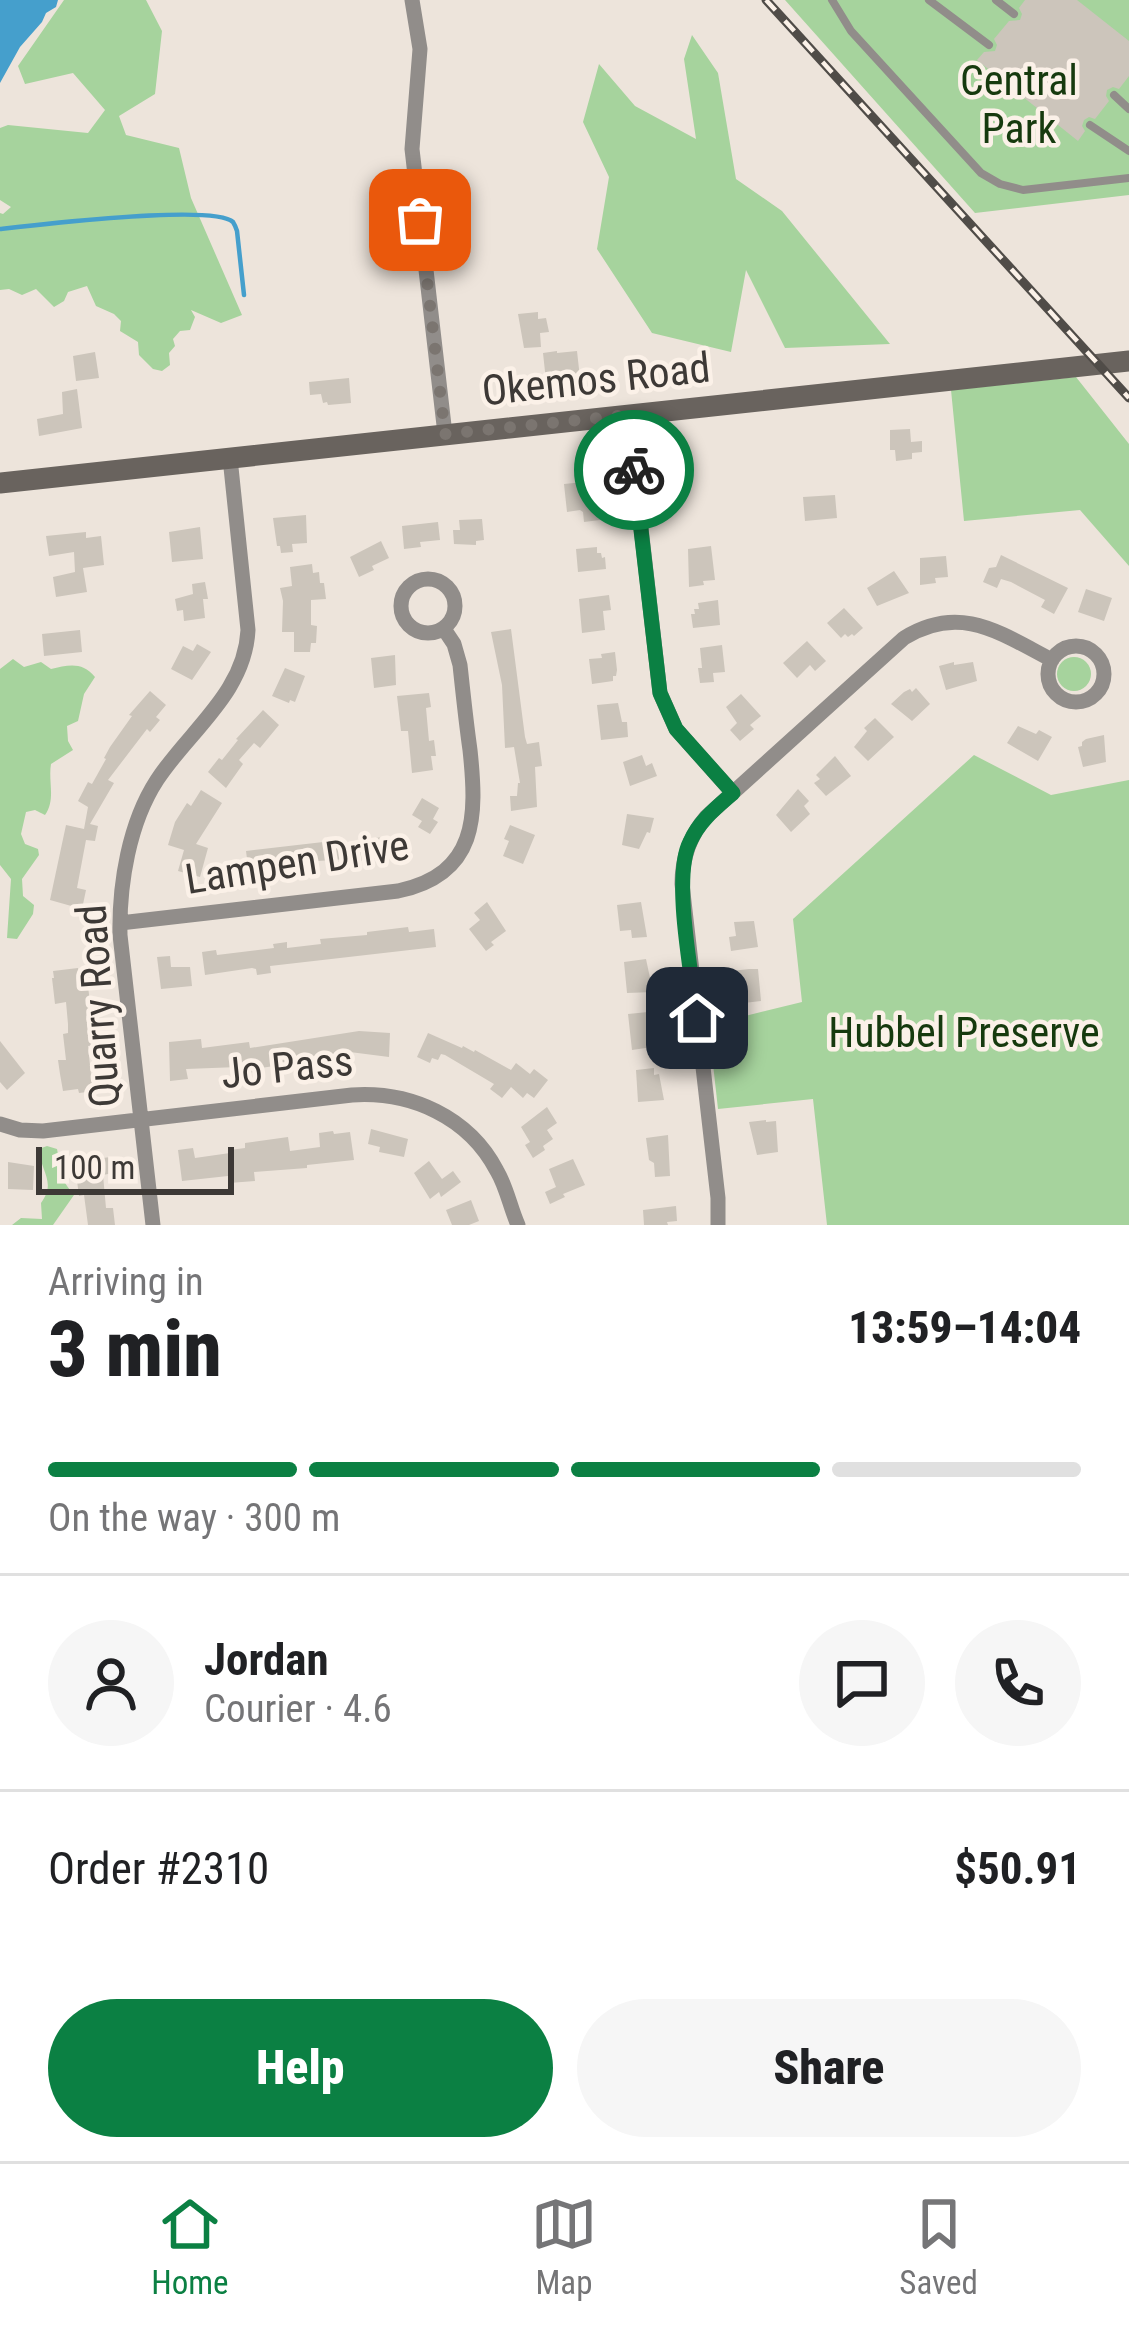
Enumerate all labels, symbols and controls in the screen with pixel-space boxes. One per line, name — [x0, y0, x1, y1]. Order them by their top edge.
park label: Central Park — [960, 56, 1078, 153]
pin — [369, 169, 471, 271]
icon: bag — [387, 187, 453, 253]
street label: Okemos Road — [479, 343, 713, 415]
courier — [574, 410, 694, 530]
icon: bike — [601, 437, 667, 503]
street label: Lampen Drive — [182, 820, 412, 904]
street label: Quarry Road — [66, 903, 130, 1109]
pin — [646, 967, 748, 1069]
icon: home — [664, 985, 730, 1051]
park label: Hubbel Preserve — [828, 1008, 1100, 1057]
street label: Jo Pass — [219, 1036, 355, 1098]
scale bar — [36, 1141, 234, 1194]
text: 100 m — [54, 1148, 135, 1187]
text: Arriving in — [48, 1259, 204, 1305]
text: 13:59–14:04 — [848, 1301, 1081, 1354]
text: 3 min — [48, 1304, 222, 1395]
text: On the way · 300 m — [48, 1495, 340, 1541]
button: person — [48, 1620, 174, 1746]
button: chat — [799, 1620, 925, 1746]
button: phone — [955, 1620, 1081, 1746]
text: Jordan — [204, 1633, 329, 1686]
text: Courier · 4.6 — [204, 1686, 392, 1732]
text: Order #2310 — [48, 1842, 269, 1895]
text: $50.91 — [954, 1842, 1081, 1895]
button: Help — [48, 1999, 553, 2137]
button: Share — [577, 1999, 1081, 2137]
tab: Home — [151, 2191, 229, 2302]
tab: Map — [531, 2191, 597, 2302]
tab: Saved — [899, 2191, 978, 2302]

